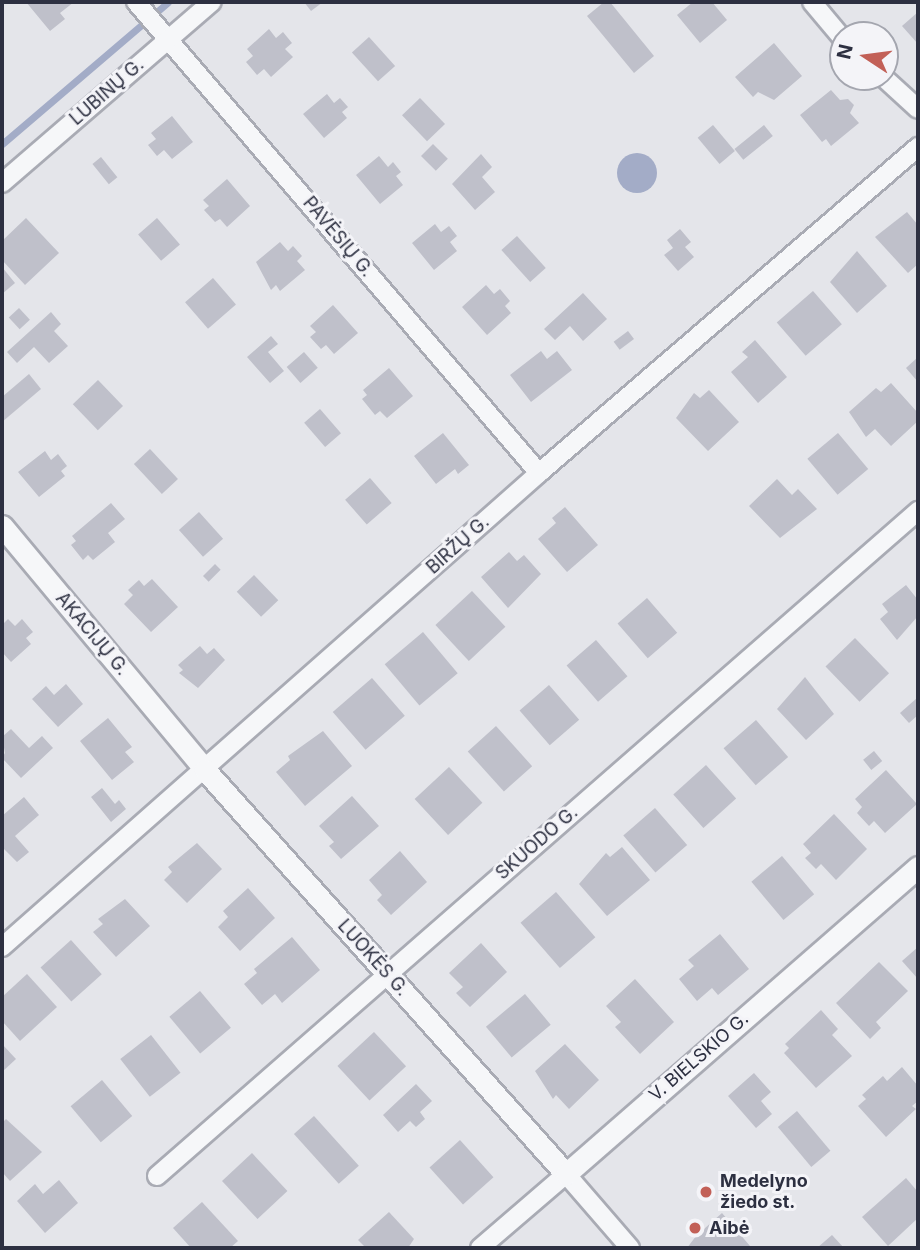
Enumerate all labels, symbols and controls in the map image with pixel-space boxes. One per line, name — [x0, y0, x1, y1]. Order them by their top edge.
north arrow — [829, 21, 899, 91]
text: N — [832, 42, 858, 61]
street label: LUBINŲ G. — [66, 54, 148, 130]
street label: PAVĖSIŲ G. — [298, 193, 378, 281]
street label: BIRŽŲ G. — [422, 511, 494, 579]
street label: AKACIJŲ G. — [51, 588, 133, 680]
street label: SKUODO G. — [492, 802, 582, 884]
street label: LUOKĖS G. — [333, 915, 413, 1001]
street label: V. BIELSKIO G. — [645, 1008, 753, 1106]
place label: Medelyno žiedo st. — [720, 1171, 808, 1214]
marker: Medelyno žiedo st. — [698, 1184, 714, 1200]
place label: Aibė — [709, 1217, 749, 1239]
marker: Aibė — [687, 1220, 703, 1236]

